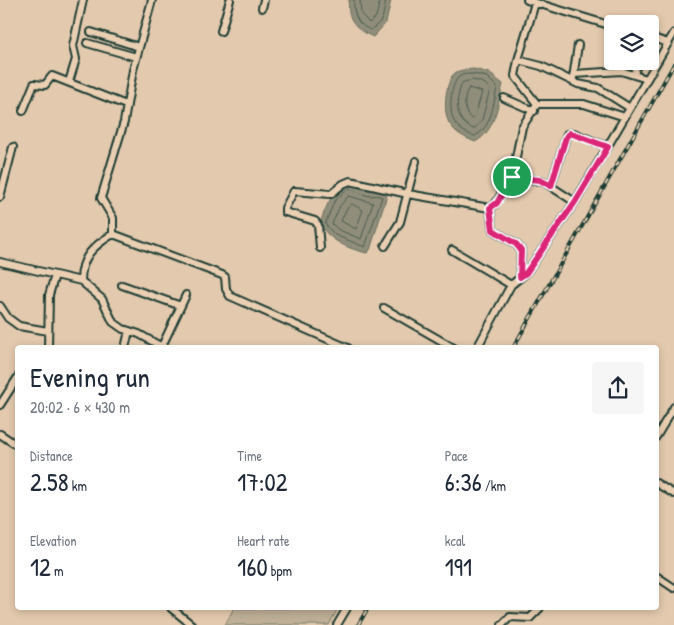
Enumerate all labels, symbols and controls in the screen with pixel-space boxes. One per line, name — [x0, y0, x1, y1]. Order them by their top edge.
map controls — [604, 15, 659, 70]
button: layers — [604, 15, 659, 70]
pin — [491, 156, 533, 198]
icon: arrive — [498, 163, 526, 191]
text: Evening run — [30, 358, 150, 396]
button: share — [592, 362, 644, 414]
text: 20:02 · 6 × 430 m — [30, 396, 130, 418]
text: Distance — [30, 446, 73, 465]
text: Time — [237, 446, 262, 465]
text: Pace — [445, 446, 468, 465]
text: 2.58 — [30, 465, 68, 499]
text: 17:02 — [237, 465, 287, 499]
text: 6:36 — [445, 465, 482, 499]
text: km — [68, 476, 87, 495]
text: /km — [482, 476, 506, 495]
text: Elevation — [30, 531, 77, 550]
text: Heart rate — [237, 531, 290, 550]
text: kcal — [445, 531, 465, 550]
text: 12 — [30, 550, 51, 584]
text: 160 — [237, 550, 268, 584]
text: 191 — [445, 550, 472, 584]
text: m — [51, 561, 64, 580]
text: bpm — [268, 561, 292, 580]

